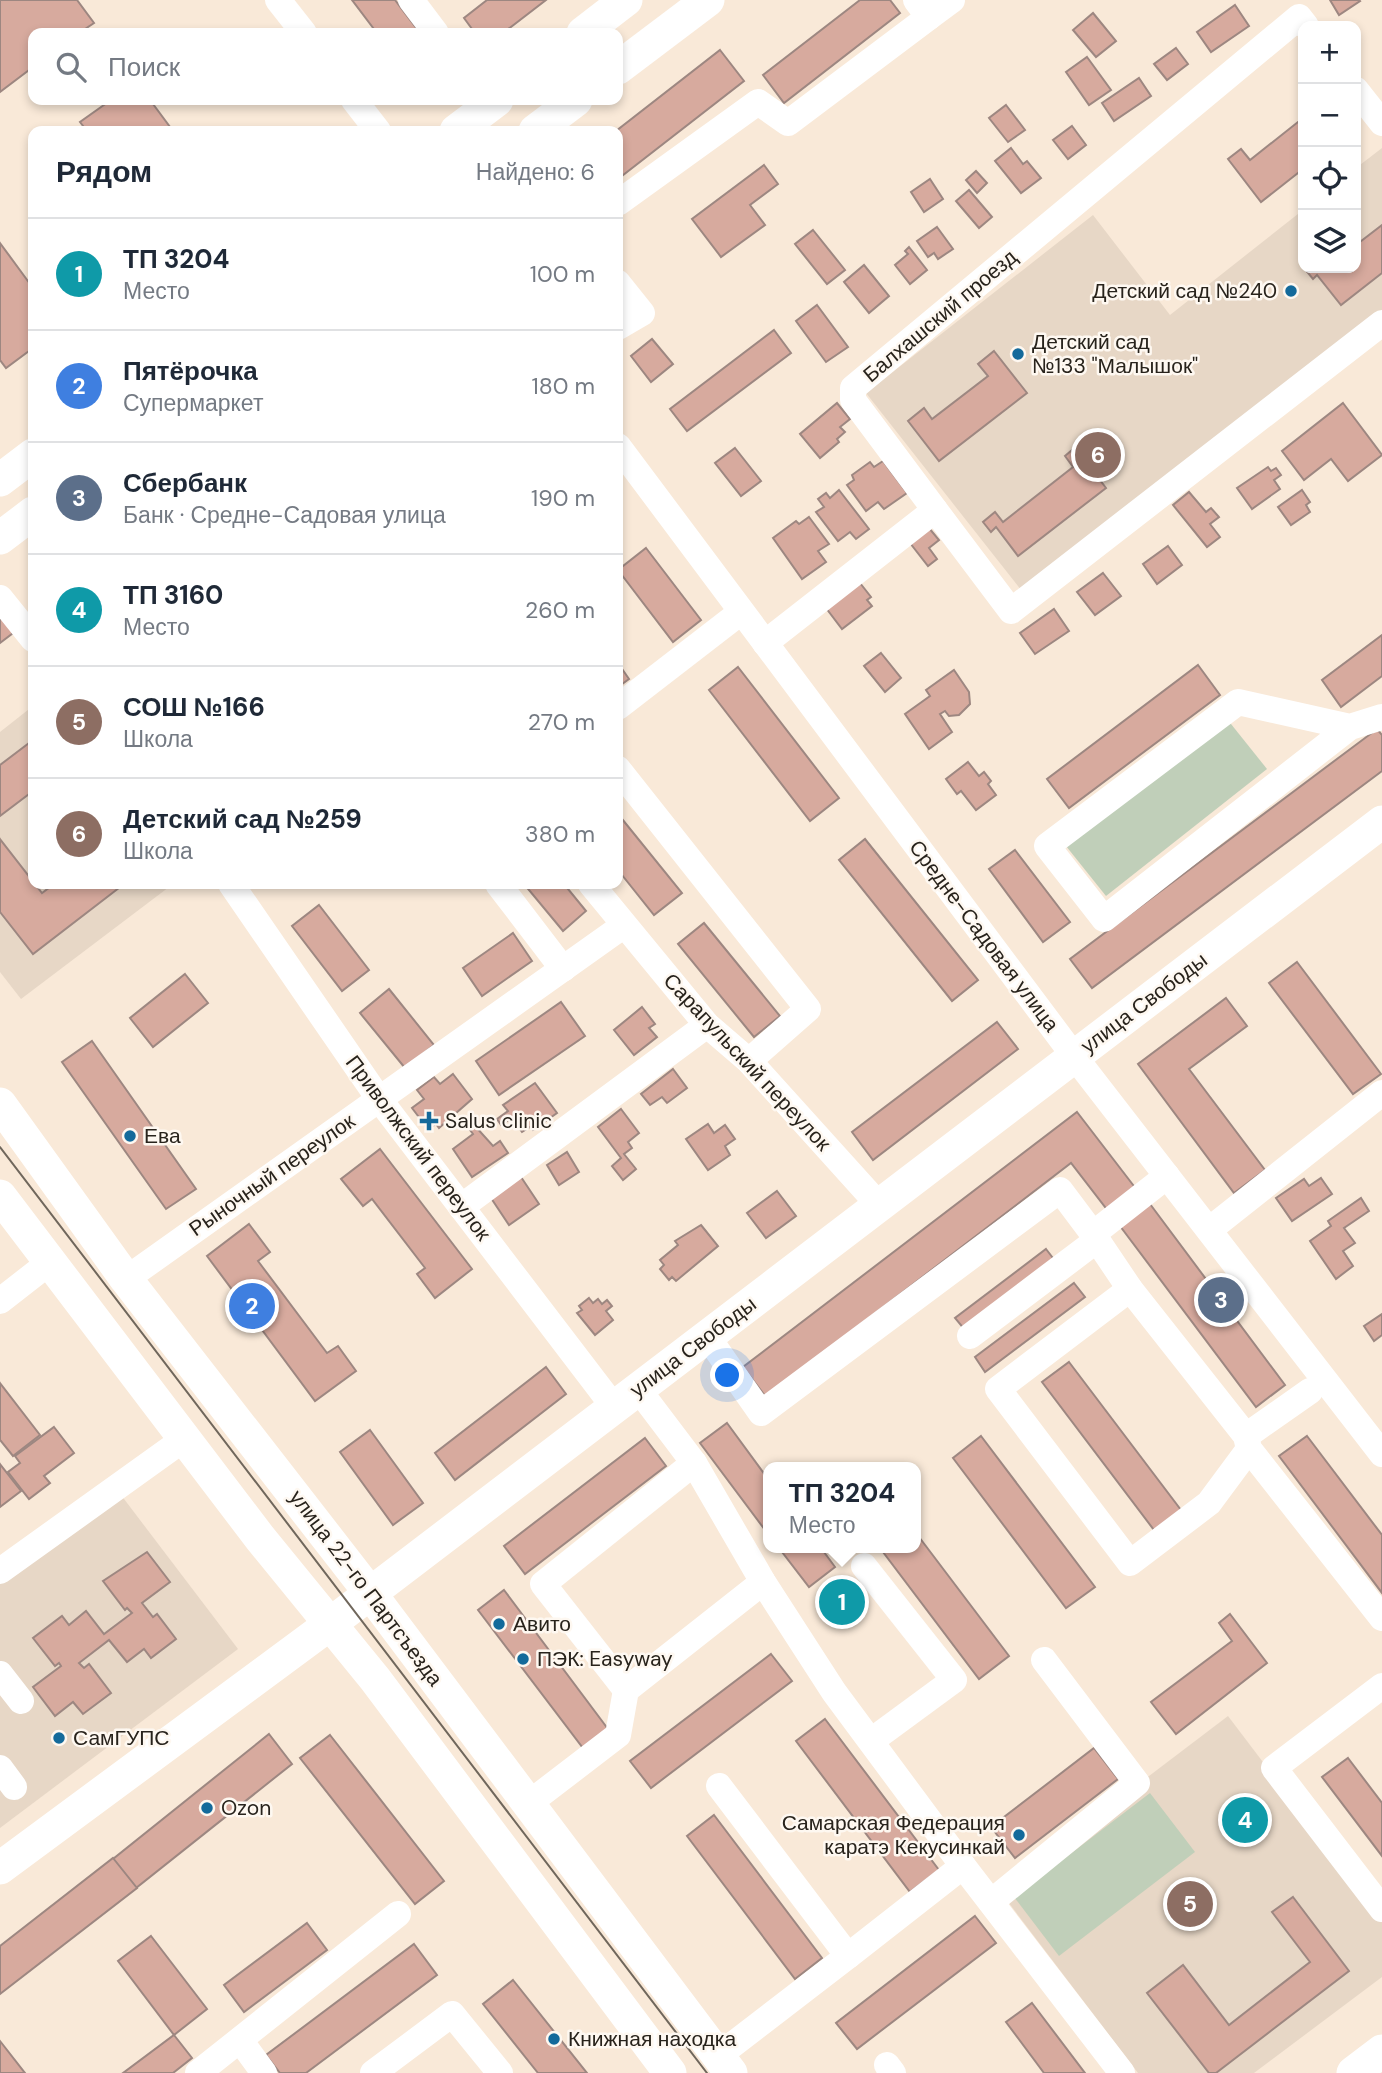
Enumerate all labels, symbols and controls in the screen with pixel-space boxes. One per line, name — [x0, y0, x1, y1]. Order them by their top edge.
map controls — [1298, 21, 1361, 273]
button: + — [1298, 21, 1361, 84]
search box — [28, 28, 623, 105]
icon: search — [52, 48, 90, 86]
text: Поиск — [108, 50, 180, 84]
button: − — [1298, 84, 1361, 147]
button: locate — [1298, 147, 1361, 210]
text: Рядом — [56, 152, 152, 191]
text: Найдено: 6 — [476, 157, 595, 187]
button: layers — [1298, 210, 1361, 273]
text: ТП 3204 — [123, 242, 229, 276]
street label: Балхашский проезд — [857, 243, 1023, 389]
text: 1 — [75, 259, 83, 289]
text: 100 m — [530, 259, 595, 289]
text: Место — [123, 276, 190, 306]
place label: Детский сад №240 — [1092, 277, 1277, 305]
marker: Детский сад №240 — [1283, 283, 1299, 299]
place label: Детский сад №133 "Малышок" — [1032, 328, 1198, 380]
marker: Детский сад №133 "Малышок" — [1010, 346, 1026, 362]
text: Пятёрочка — [123, 354, 258, 388]
text: 2 — [72, 371, 86, 401]
text: 180 m — [531, 371, 595, 401]
text: Супермаркет — [123, 388, 263, 418]
pin: 6 — [1075, 429, 1121, 481]
text: Сбербанк — [123, 466, 247, 500]
text: 3 — [72, 483, 86, 513]
text: 190 m — [531, 483, 595, 513]
text: Банк · Средне-Садовая улица — [123, 500, 446, 530]
text: ТП 3160 — [123, 578, 223, 612]
text: 4 — [72, 595, 86, 625]
text: 260 m — [525, 595, 595, 625]
text: Место — [123, 612, 190, 642]
text: СОШ №166 — [123, 690, 265, 724]
text: 5 — [72, 707, 86, 737]
text: 270 m — [528, 707, 595, 737]
text: Школа — [123, 724, 193, 754]
text: Детский сад №259 — [123, 802, 362, 836]
text: 6 — [72, 819, 86, 849]
text: 380 m — [525, 819, 595, 849]
street label: Средне-Садовая улица — [903, 834, 1066, 1038]
text: Школа — [123, 836, 193, 866]
street label: улица Свободы — [1075, 946, 1213, 1060]
street label: Сарапульский переулок — [657, 967, 837, 1157]
street label: Приволжский переулок — [339, 1050, 497, 1247]
street label: Рыночный переулок — [184, 1107, 361, 1243]
place label: Salus clinic — [445, 1107, 552, 1135]
marker: Salus clinic — [419, 1111, 439, 1131]
place label: Ева — [144, 1122, 181, 1150]
marker: Ева — [122, 1128, 138, 1144]
pin: 3 — [1198, 1274, 1244, 1326]
pin: 2 — [229, 1280, 275, 1332]
street label: улица Свободы — [624, 1290, 762, 1404]
your location — [710, 1358, 744, 1392]
popup — [763, 1462, 921, 1553]
text: ТП 3204 — [789, 1476, 895, 1510]
street label: улица 22-го Партсъезда — [283, 1484, 449, 1692]
text: Место — [789, 1510, 856, 1540]
pin: 1 — [819, 1576, 865, 1628]
place label: Авито — [513, 1610, 571, 1638]
marker: Авито — [491, 1616, 507, 1632]
place label: ПЭК: Easyway — [537, 1645, 673, 1673]
marker: ПЭК: Easyway — [515, 1651, 531, 1667]
place label: СамГУПС — [73, 1724, 170, 1752]
marker: СамГУПС — [51, 1730, 67, 1746]
place label: Ozon — [221, 1794, 271, 1822]
pin: 4 — [1222, 1794, 1268, 1846]
marker: Ozon — [199, 1800, 215, 1816]
place label: Самарская Федерация каратэ Кекусинкай — [782, 1809, 1005, 1861]
marker: Самарская Федерация каратэ Кекусинкай — [1011, 1827, 1027, 1843]
pin: 5 — [1167, 1878, 1213, 1930]
place label: Книжная находка — [568, 2025, 737, 2053]
marker: Книжная находка — [546, 2031, 562, 2047]

